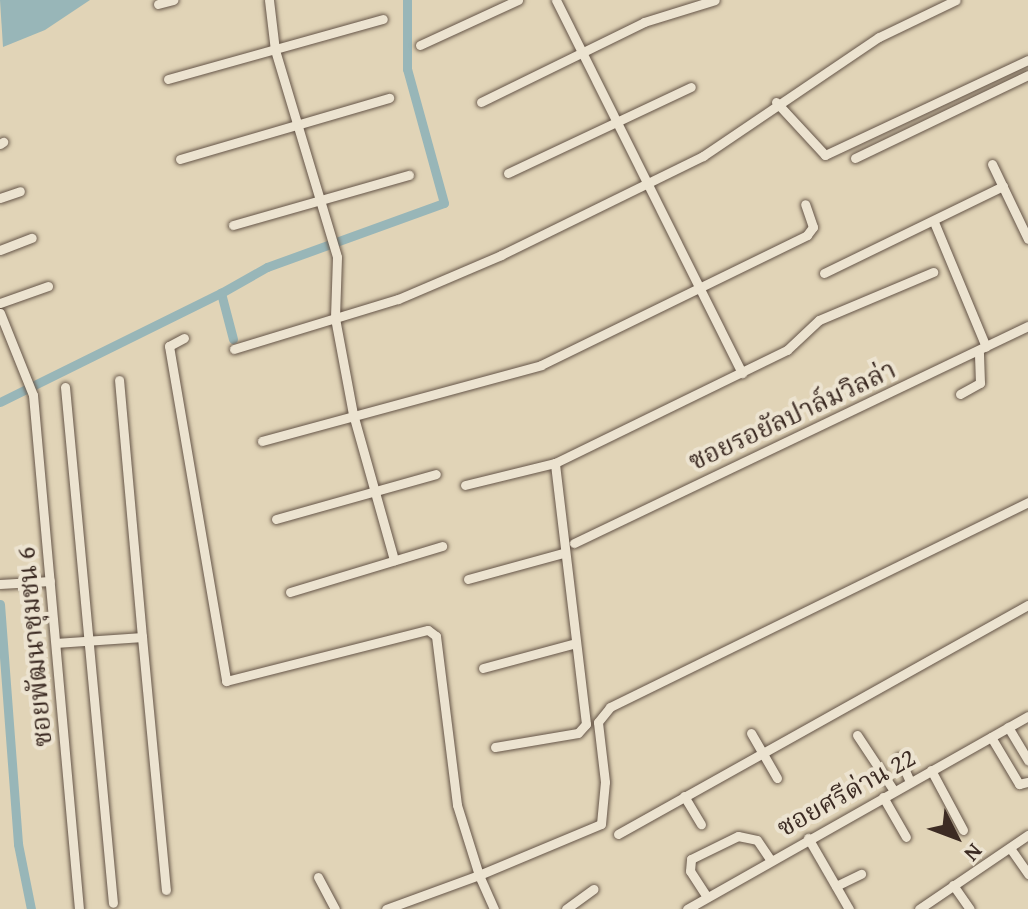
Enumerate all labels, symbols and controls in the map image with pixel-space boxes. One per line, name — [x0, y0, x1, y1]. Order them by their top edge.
street label: ซอยรอยัลปาล์มวิลล่า — [683, 353, 901, 477]
street label: ซอยพัฒนาชุมชน 6 — [10, 546, 58, 748]
street label: ซอยศรีด่าน 22 — [771, 741, 921, 843]
north arrow — [916, 797, 996, 877]
text: N — [957, 837, 991, 869]

